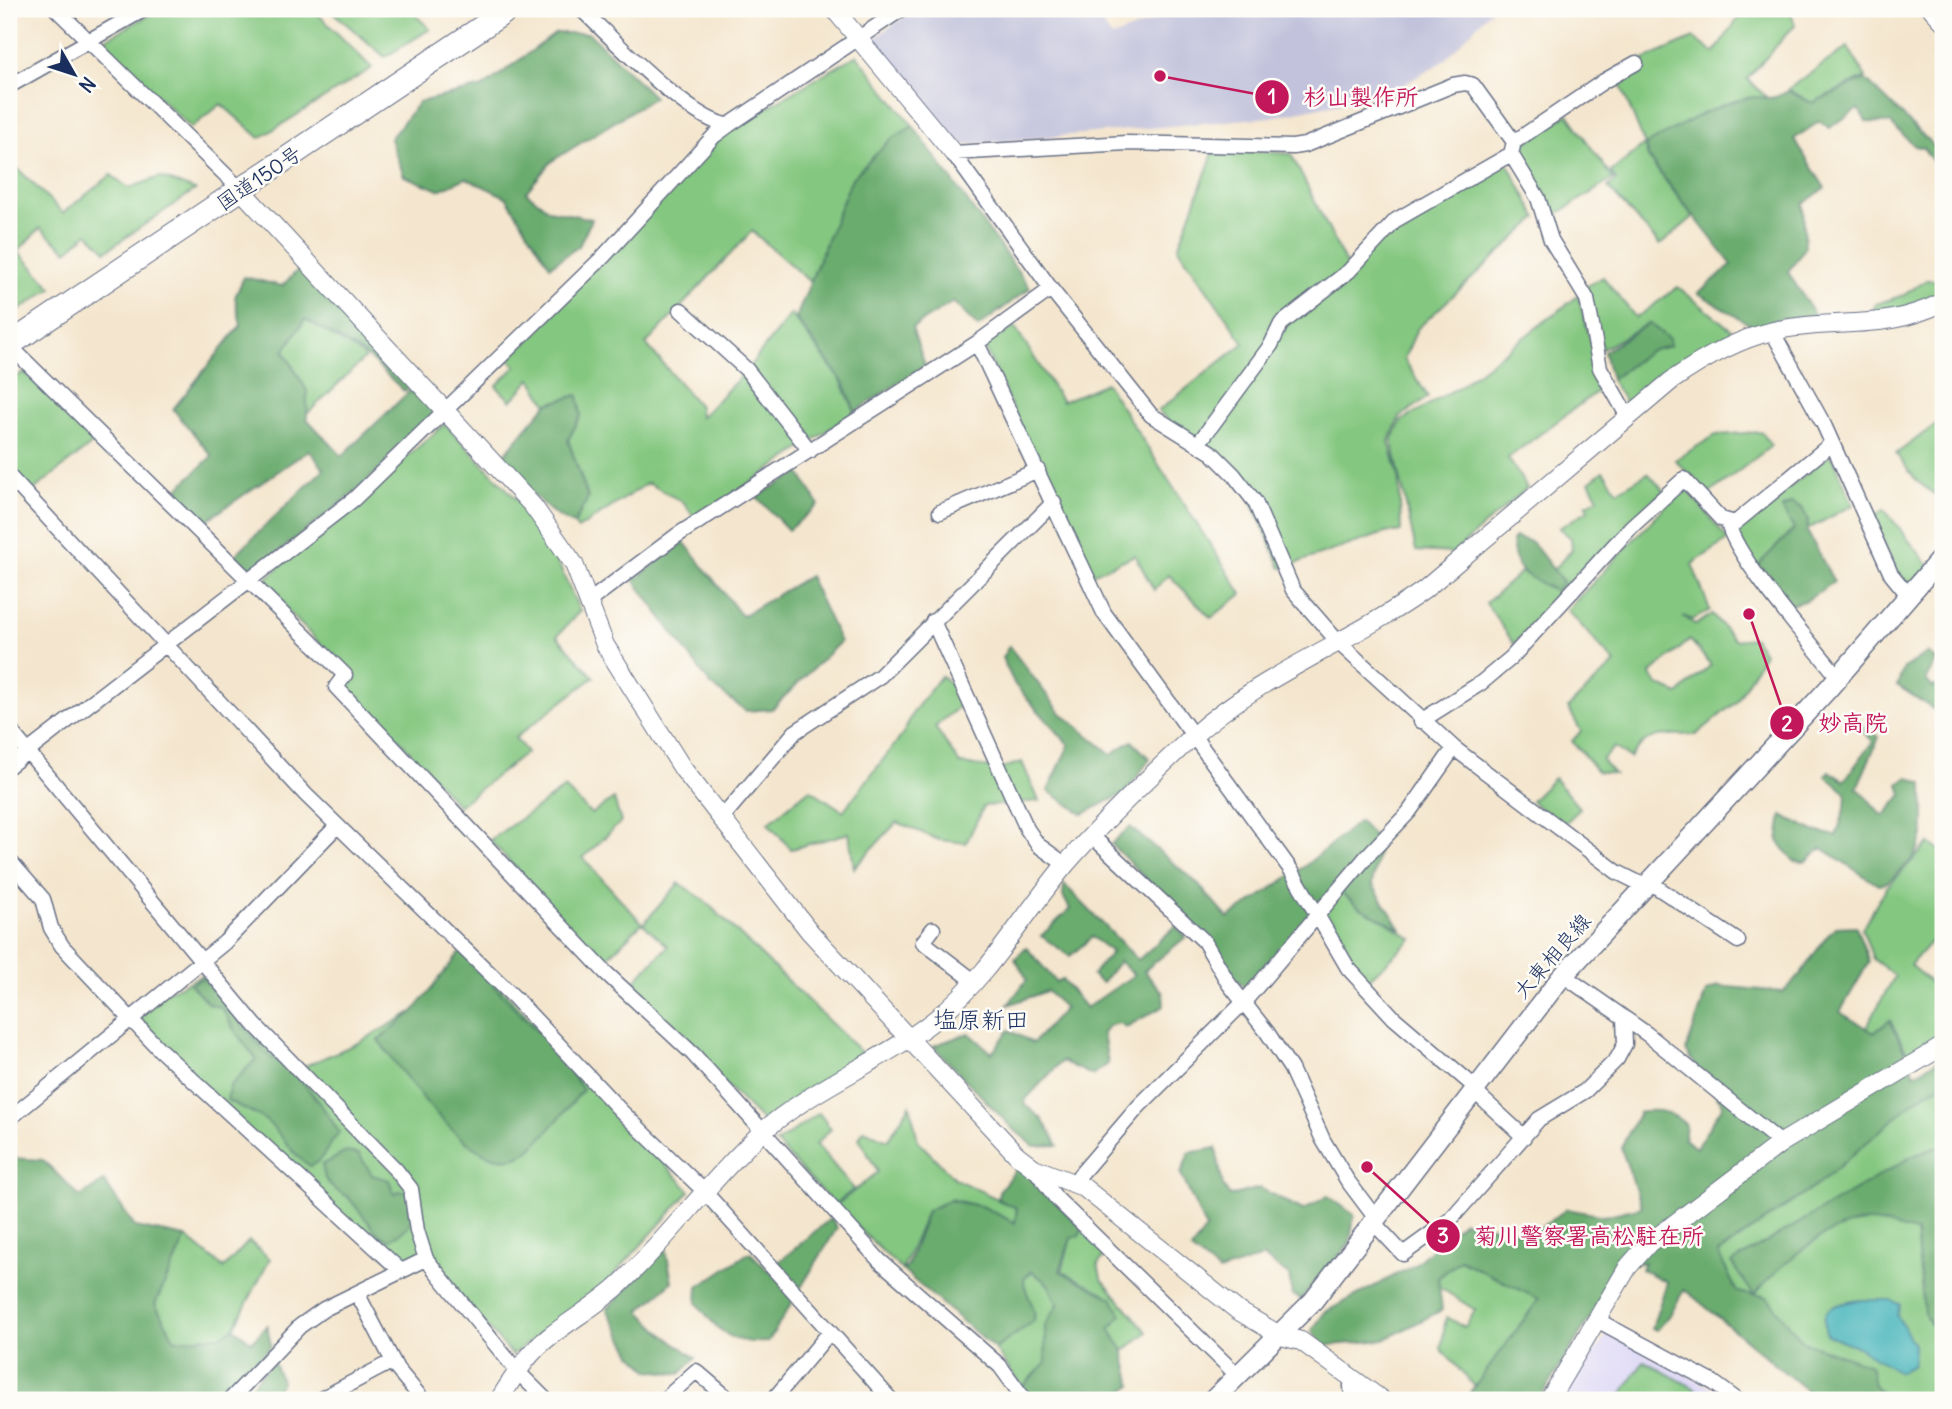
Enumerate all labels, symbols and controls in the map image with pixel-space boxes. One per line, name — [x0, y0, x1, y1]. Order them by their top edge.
north arrow — [38, 38, 108, 108]
text: N — [74, 72, 101, 97]
callout: 杉山製作所 — [1255, 75, 1433, 119]
text: 杉山製作所 — [1304, 82, 1419, 111]
text: 1 — [1268, 83, 1276, 110]
street label: 国道150号 — [211, 140, 307, 216]
callout: 妙高院 — [1770, 701, 1902, 745]
text: 妙高院 — [1819, 708, 1888, 737]
text: 2 — [1781, 710, 1793, 737]
street label: 大東相良線 — [1507, 908, 1597, 1004]
district label: 塩原新田 — [933, 1004, 1029, 1034]
callout: 菊川警察署高松駐在所 — [1425, 1214, 1718, 1258]
text: 菊川警察署高松駐在所 — [1474, 1221, 1704, 1250]
text: 3 — [1437, 1222, 1449, 1249]

